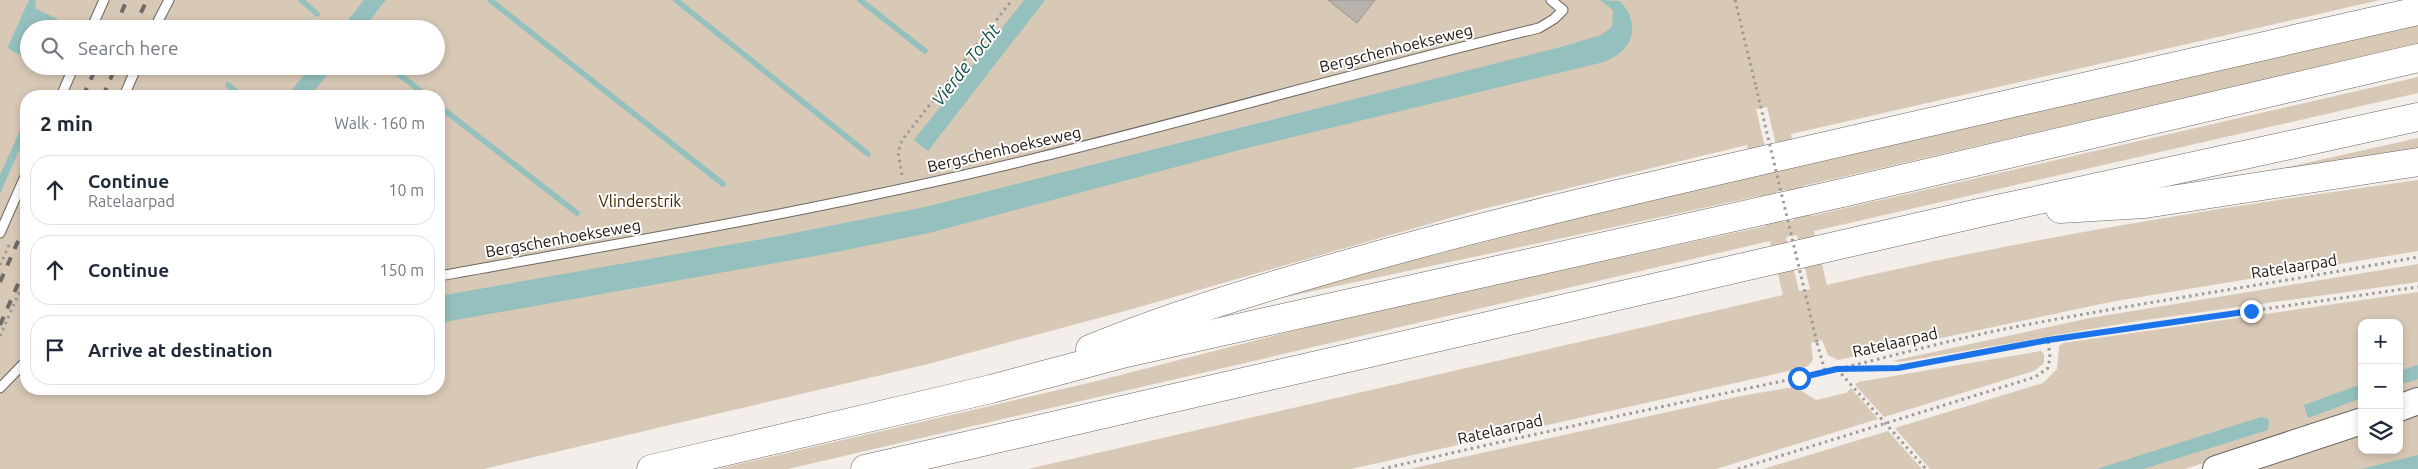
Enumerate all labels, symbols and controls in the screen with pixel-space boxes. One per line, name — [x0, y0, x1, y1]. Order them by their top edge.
water label: Vierde Tocht — [927, 19, 1004, 109]
search box — [20, 20, 445, 75]
street label: Bergschenhoekseweg — [1317, 20, 1475, 76]
icon: search — [38, 34, 66, 62]
text: Search here — [78, 37, 178, 59]
text: 2 min — [40, 111, 93, 135]
text: Walk · 160 m — [334, 114, 425, 132]
street label: Bergschenhoekseweg — [925, 123, 1083, 175]
text: Continue — [88, 170, 169, 192]
icon: ahead — [41, 176, 69, 204]
text: 10 m — [388, 181, 424, 199]
text: Ratelaarpad — [88, 192, 175, 210]
park label: Vlinderstrik — [599, 192, 681, 210]
street label: Bergschenhoekseweg — [484, 215, 642, 261]
street label: Ratelaarpad — [2250, 250, 2338, 282]
icon: ahead — [41, 256, 69, 284]
text: Continue — [88, 259, 169, 281]
text: 150 m — [379, 261, 424, 279]
route end — [2240, 300, 2263, 323]
map controls — [2358, 319, 2403, 454]
button: + — [2358, 319, 2403, 364]
street label: Ratelaarpad — [1851, 323, 1939, 361]
icon: arrive — [41, 336, 69, 364]
text: Arrive at destination — [88, 339, 273, 361]
button: − — [2358, 364, 2403, 409]
route start — [1788, 367, 1811, 390]
button: layers — [2358, 409, 2403, 454]
street label: Ratelaarpad — [1456, 410, 1544, 448]

